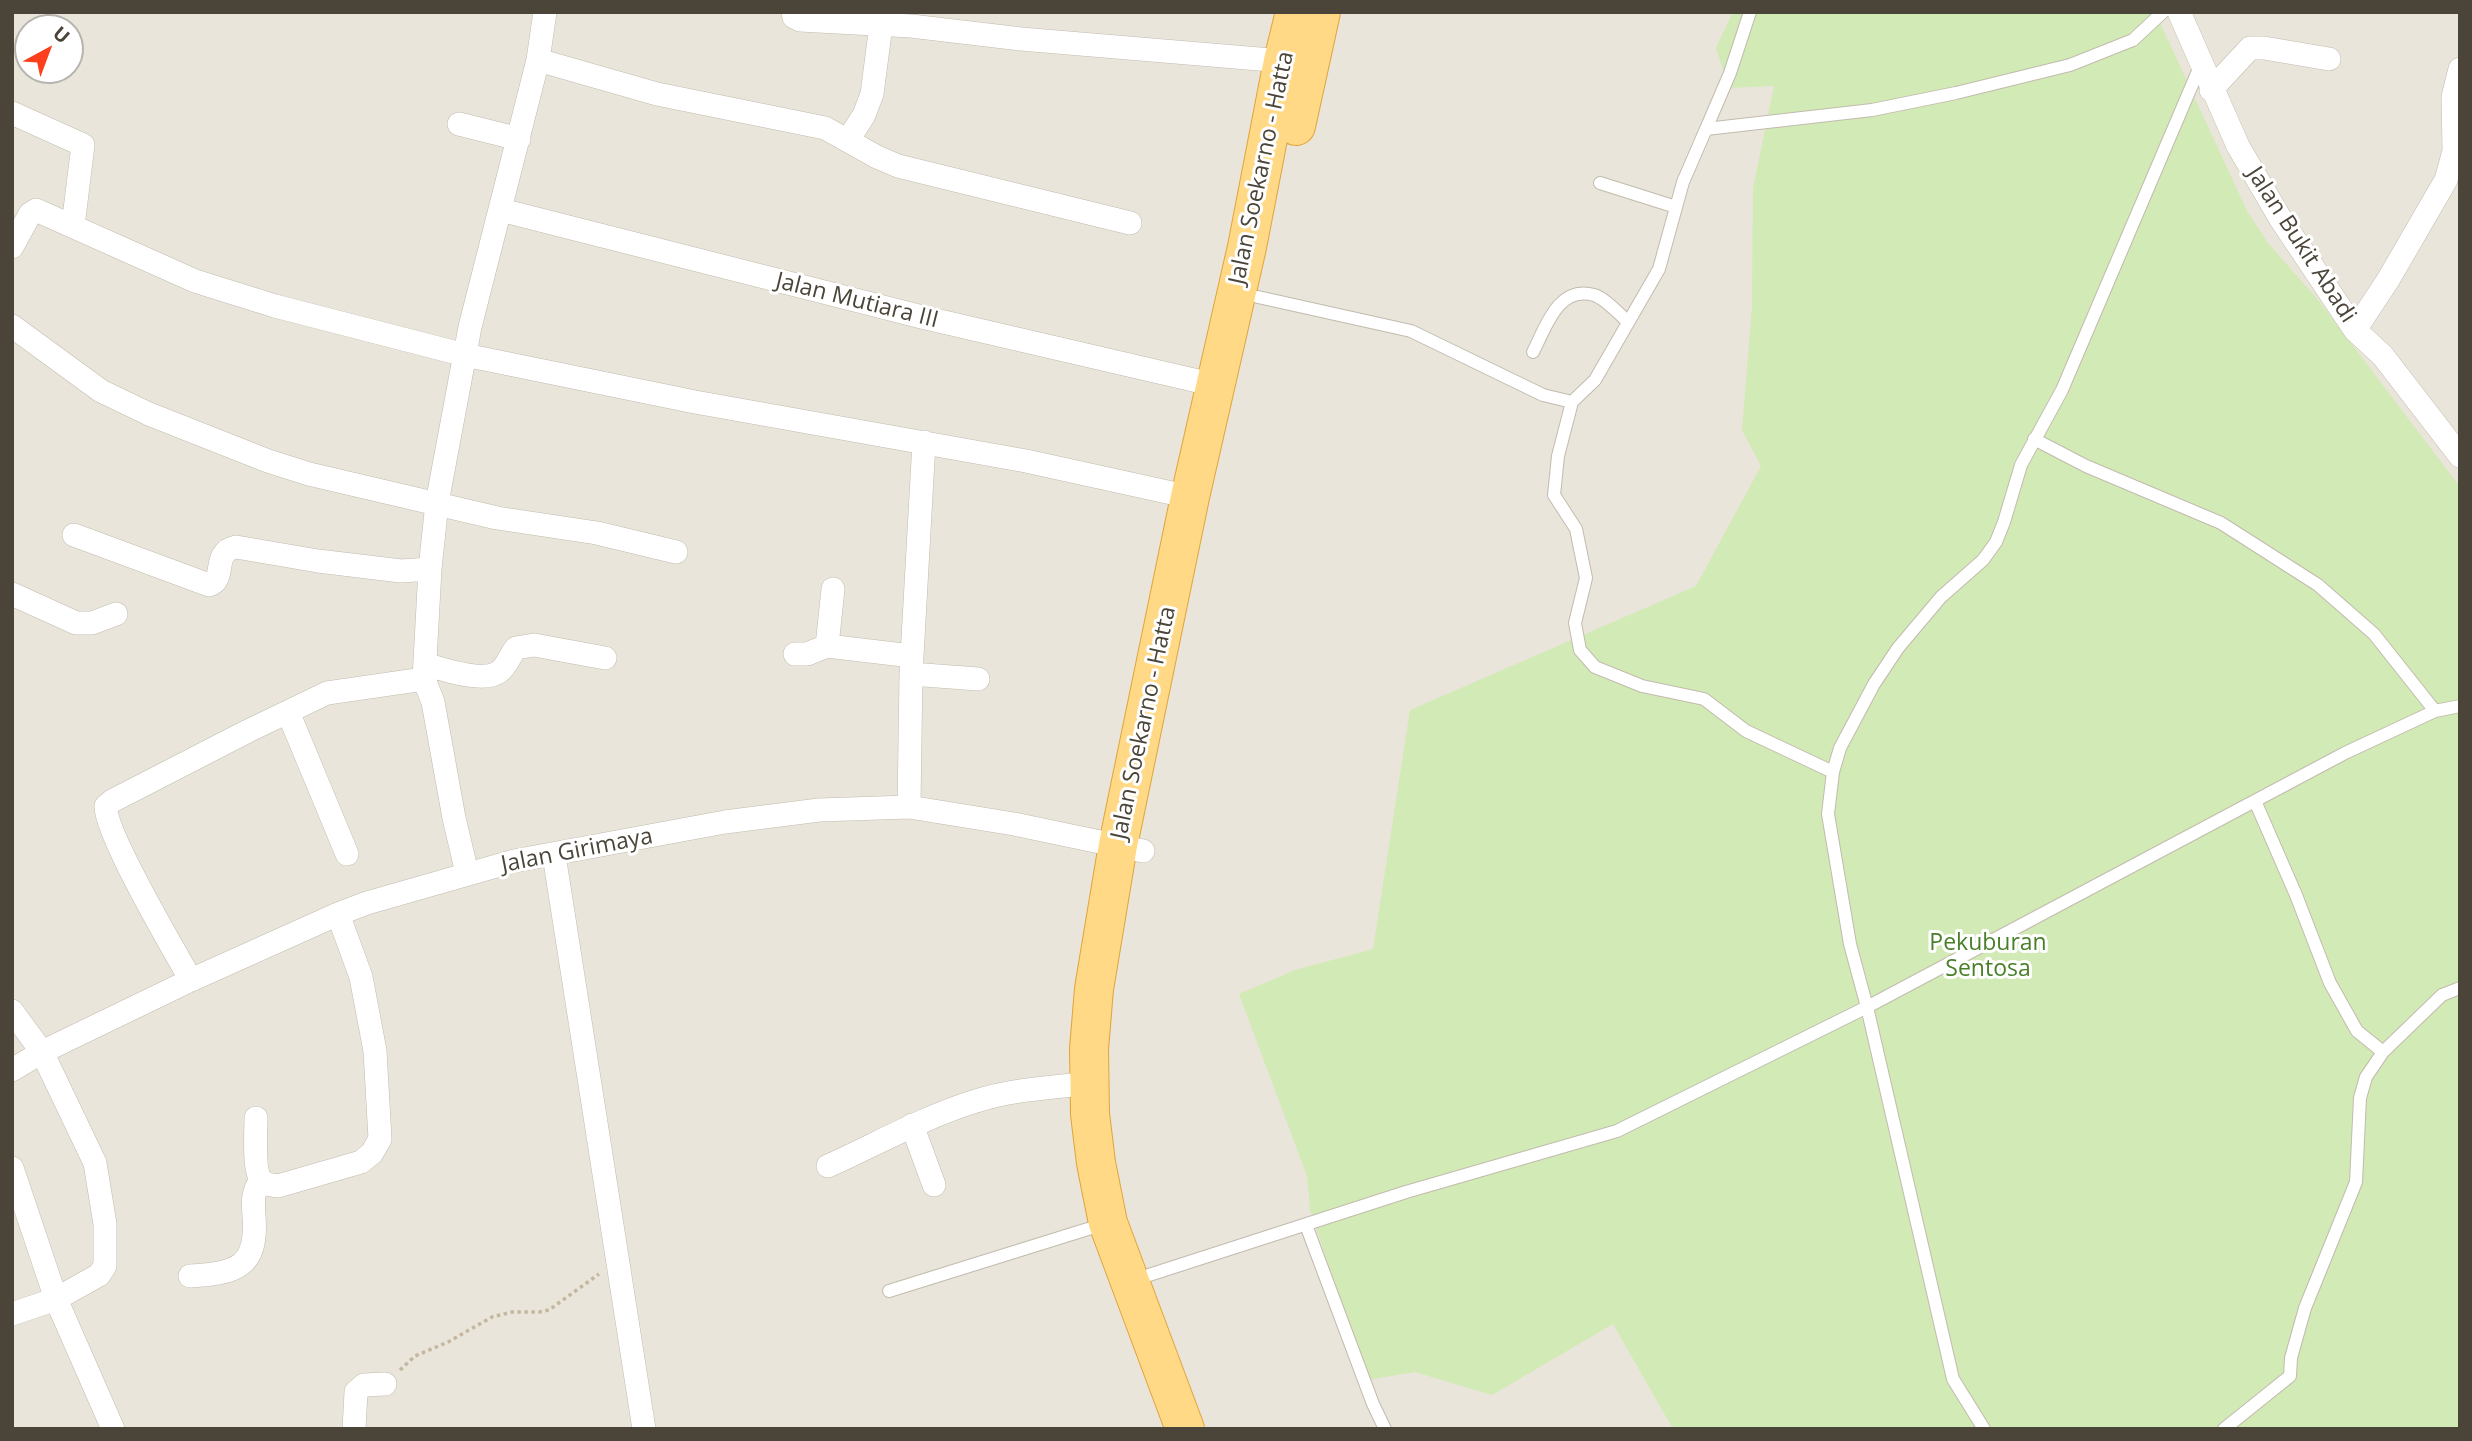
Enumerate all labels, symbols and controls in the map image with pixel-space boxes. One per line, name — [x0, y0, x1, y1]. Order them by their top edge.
north arrow — [14, 14, 84, 84]
text: U — [48, 20, 75, 49]
street label: Jalan Soekarno - Hatta — [1224, 49, 1300, 287]
street label: Jalan Bukit Abadi — [2240, 162, 2362, 328]
street label: Jalan Mutiara III — [773, 267, 941, 335]
street label: Jalan Soekarno - Hatta — [1106, 604, 1182, 842]
street label: Jalan Girimaya — [499, 823, 655, 879]
park label: Pekuburan Sentosa — [1929, 929, 2047, 983]

